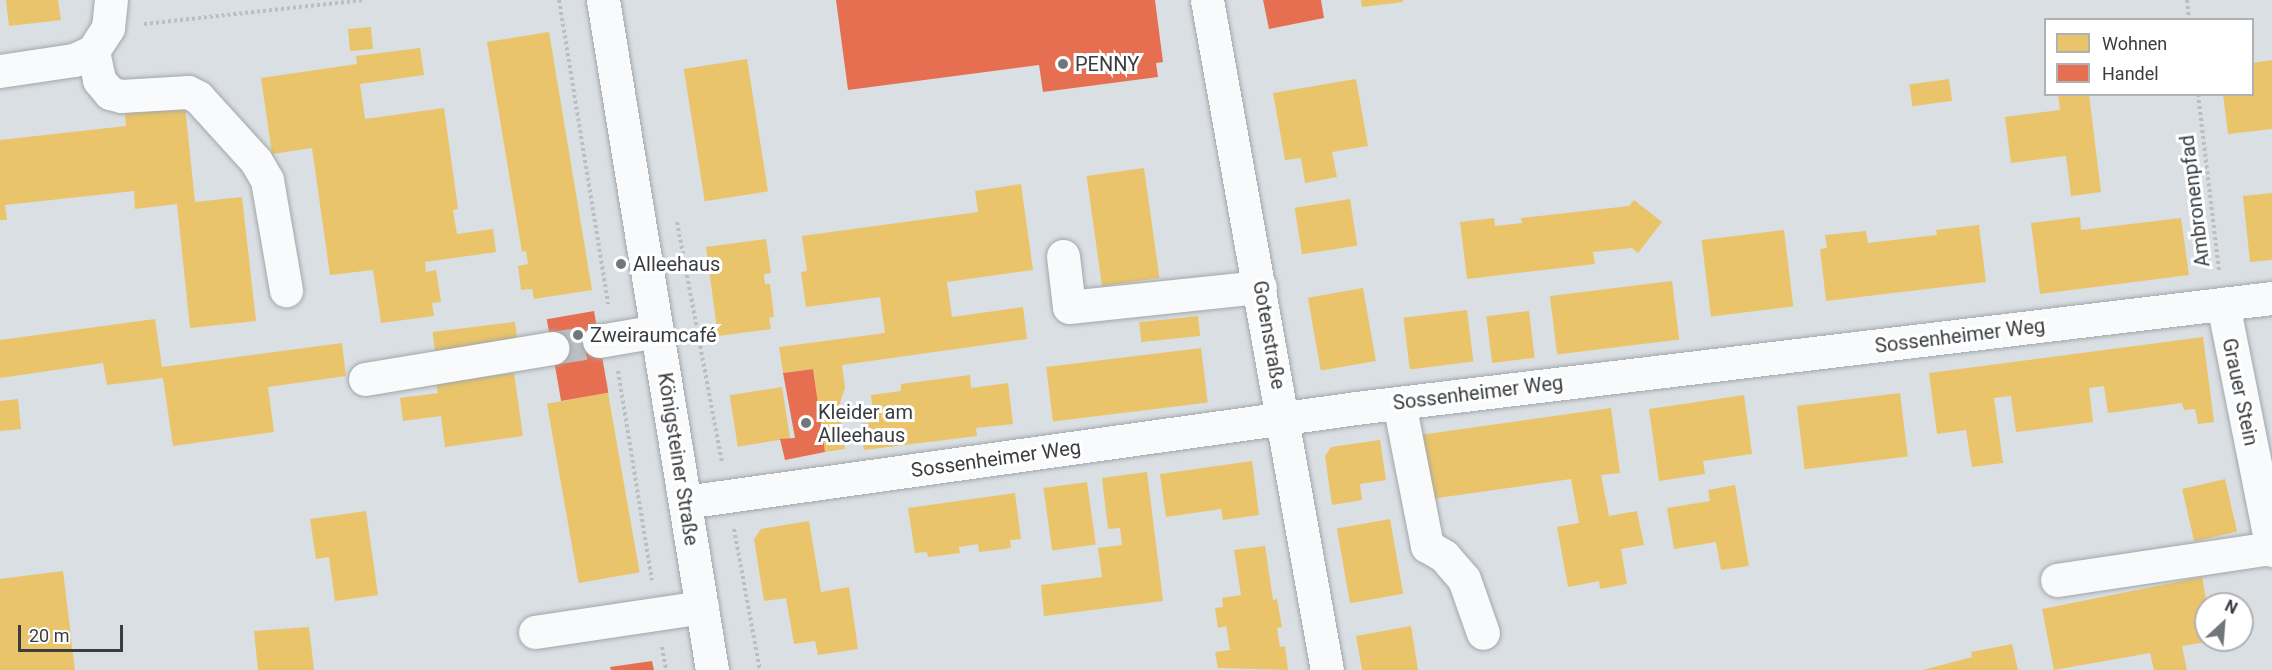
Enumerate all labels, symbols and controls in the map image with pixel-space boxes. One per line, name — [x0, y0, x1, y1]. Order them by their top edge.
legend — [2044, 18, 2254, 96]
text: Wohnen — [2102, 33, 2167, 54]
place label: PENNY — [1075, 52, 1139, 76]
marker: PENNY — [1056, 57, 1070, 71]
text: Handel — [2102, 63, 2159, 84]
street label: Ambronenpfad — [2175, 134, 2215, 268]
place label: Alleehaus — [633, 252, 720, 276]
marker: Alleehaus — [614, 257, 628, 271]
street label: Gotenstraße — [1248, 279, 1290, 391]
street label: Sossenheimer Weg — [1874, 314, 2046, 358]
place label: Zweiraumcafé — [590, 323, 717, 347]
marker: Zweiraumcafé — [571, 328, 585, 342]
street label: Grauer Stein — [2217, 336, 2263, 448]
street label: Königsteiner Straße — [652, 371, 704, 547]
street label: Sossenheimer Weg — [1392, 371, 1564, 415]
place label: Kleider am Alleehaus — [818, 400, 913, 447]
marker: Kleider am Alleehaus — [799, 416, 813, 430]
street label: Sossenheimer Weg — [910, 435, 1082, 483]
north arrow — [2194, 592, 2254, 652]
text: N — [2222, 596, 2240, 618]
scale bar — [21, 613, 126, 651]
text: 20 m — [29, 625, 69, 646]

